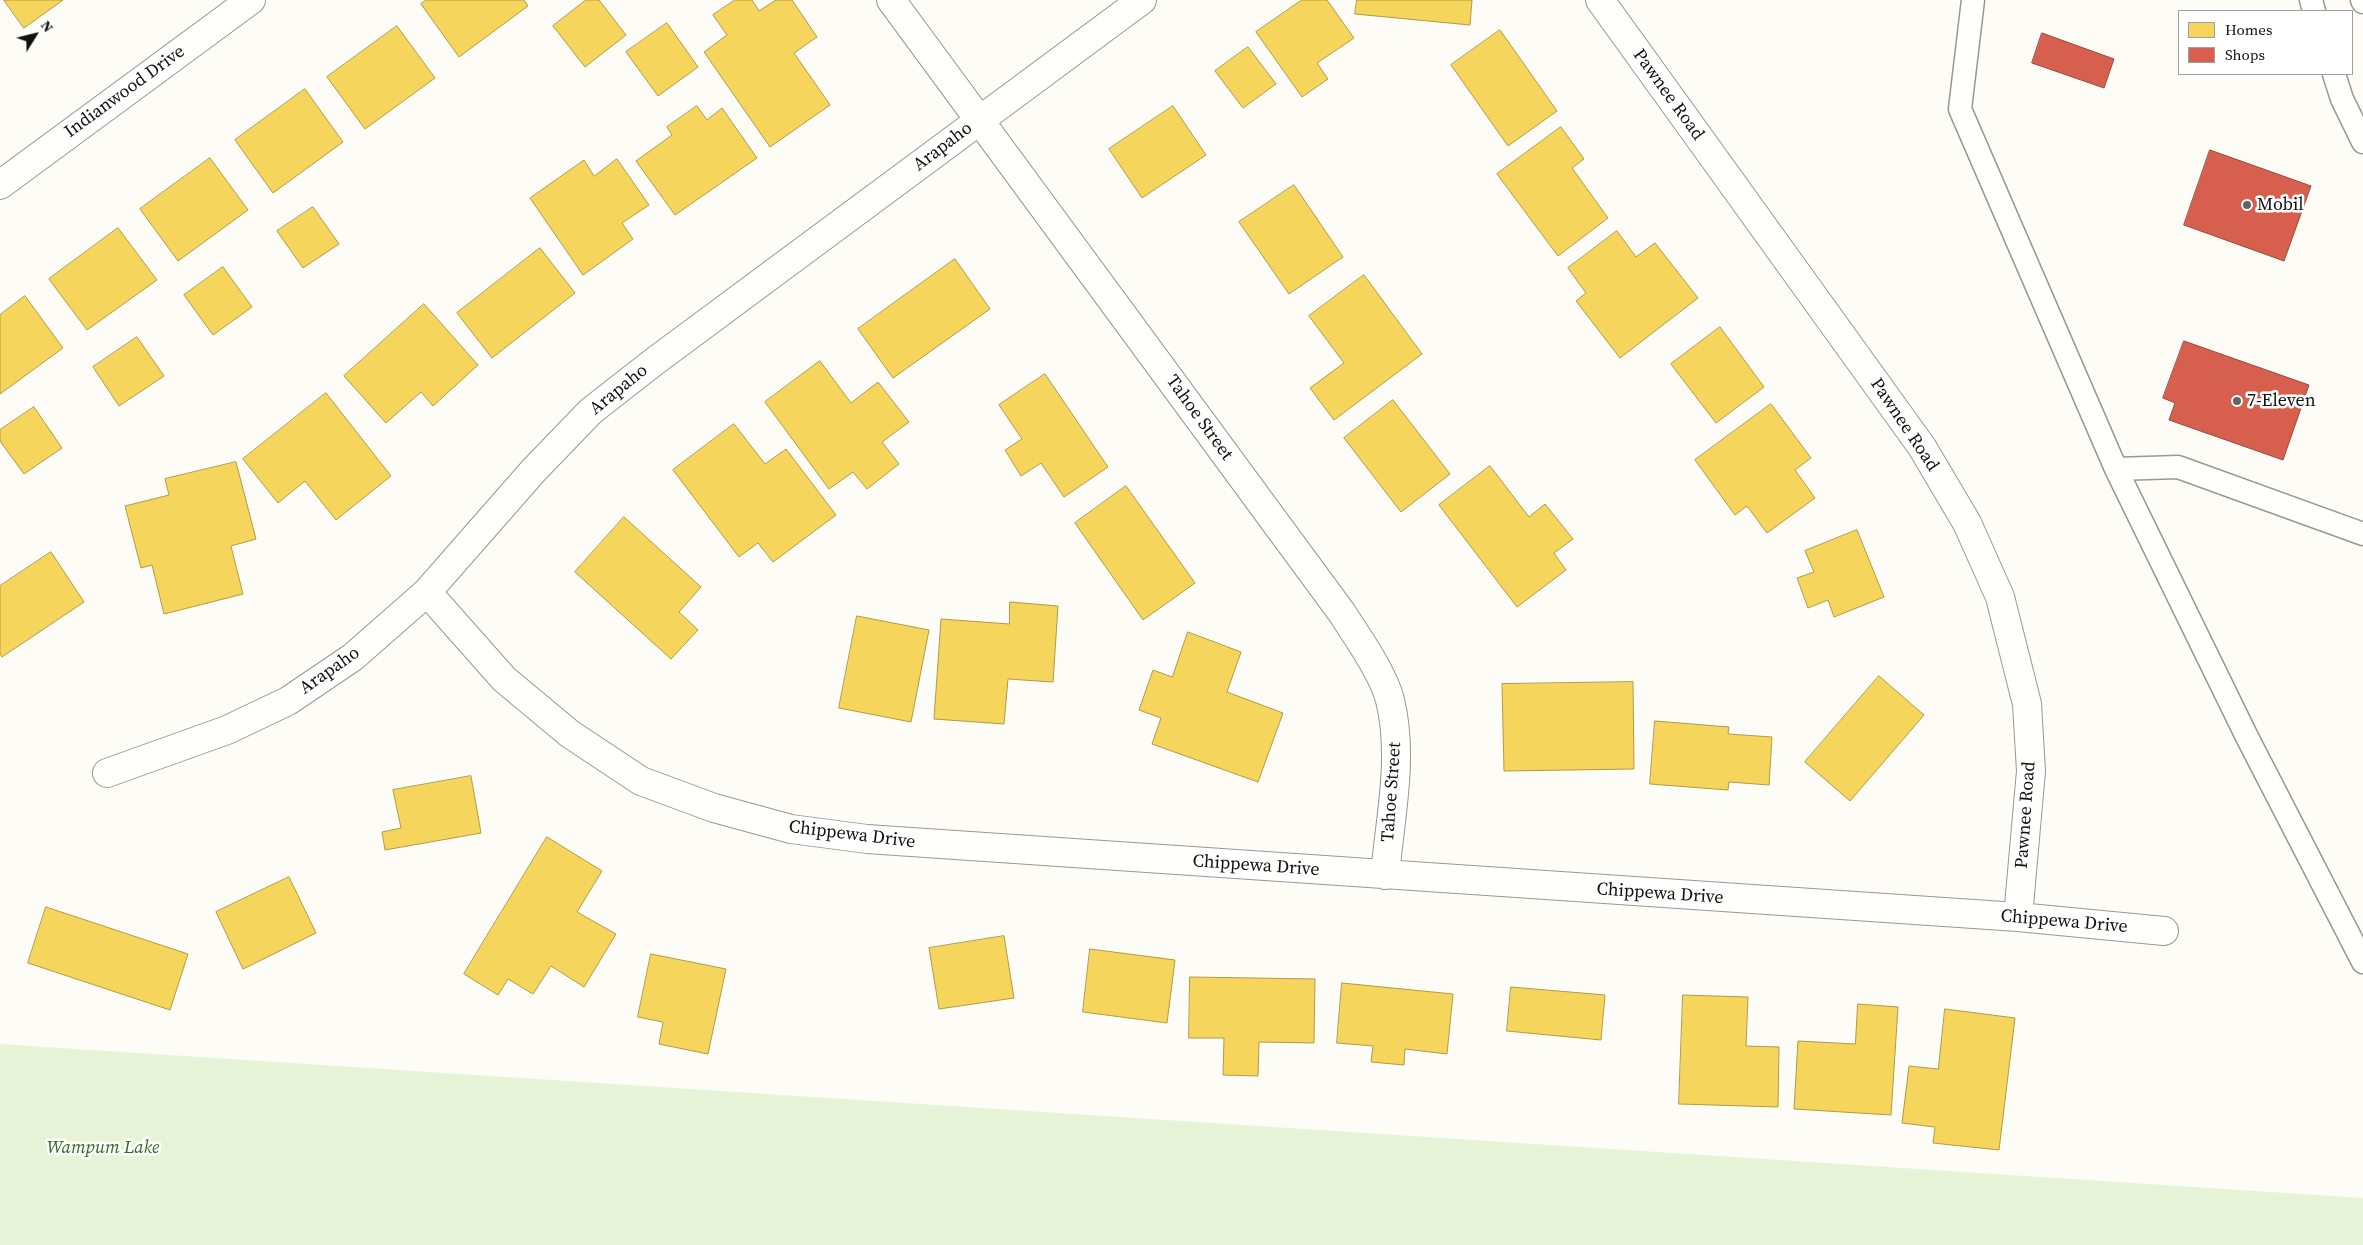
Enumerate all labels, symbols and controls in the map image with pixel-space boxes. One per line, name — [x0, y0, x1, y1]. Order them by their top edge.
north arrow — [10, 10, 60, 60]
legend — [2178, 10, 2353, 75]
text: N — [36, 16, 58, 36]
text: Homes — [2225, 19, 2272, 40]
street label: Indianwood Drive — [61, 41, 189, 143]
text: Shops — [2225, 44, 2265, 65]
street label: Pawnee Road — [1628, 45, 1708, 145]
street label: Arapaho — [909, 118, 977, 176]
place label: Mobil — [2257, 194, 2304, 216]
marker: Mobil — [2241, 199, 2253, 211]
street label: Arapaho — [586, 360, 652, 420]
street label: Tahoe Street — [1161, 371, 1237, 465]
street label: Pawnee Road — [1865, 374, 1943, 476]
place label: 7-Eleven — [2247, 390, 2316, 412]
marker: 7-Eleven — [2231, 395, 2243, 407]
street label: Arapaho — [296, 643, 364, 699]
street label: Tahoe Street — [1378, 741, 1406, 843]
street label: Pawnee Road — [2011, 761, 2041, 869]
street label: Chippewa Drive — [787, 817, 917, 853]
street label: Chippewa Drive — [1192, 851, 1320, 881]
street label: Chippewa Drive — [1596, 879, 1724, 909]
street label: Chippewa Drive — [2000, 906, 2128, 938]
park label: Wampum Lake — [47, 1137, 159, 1159]

